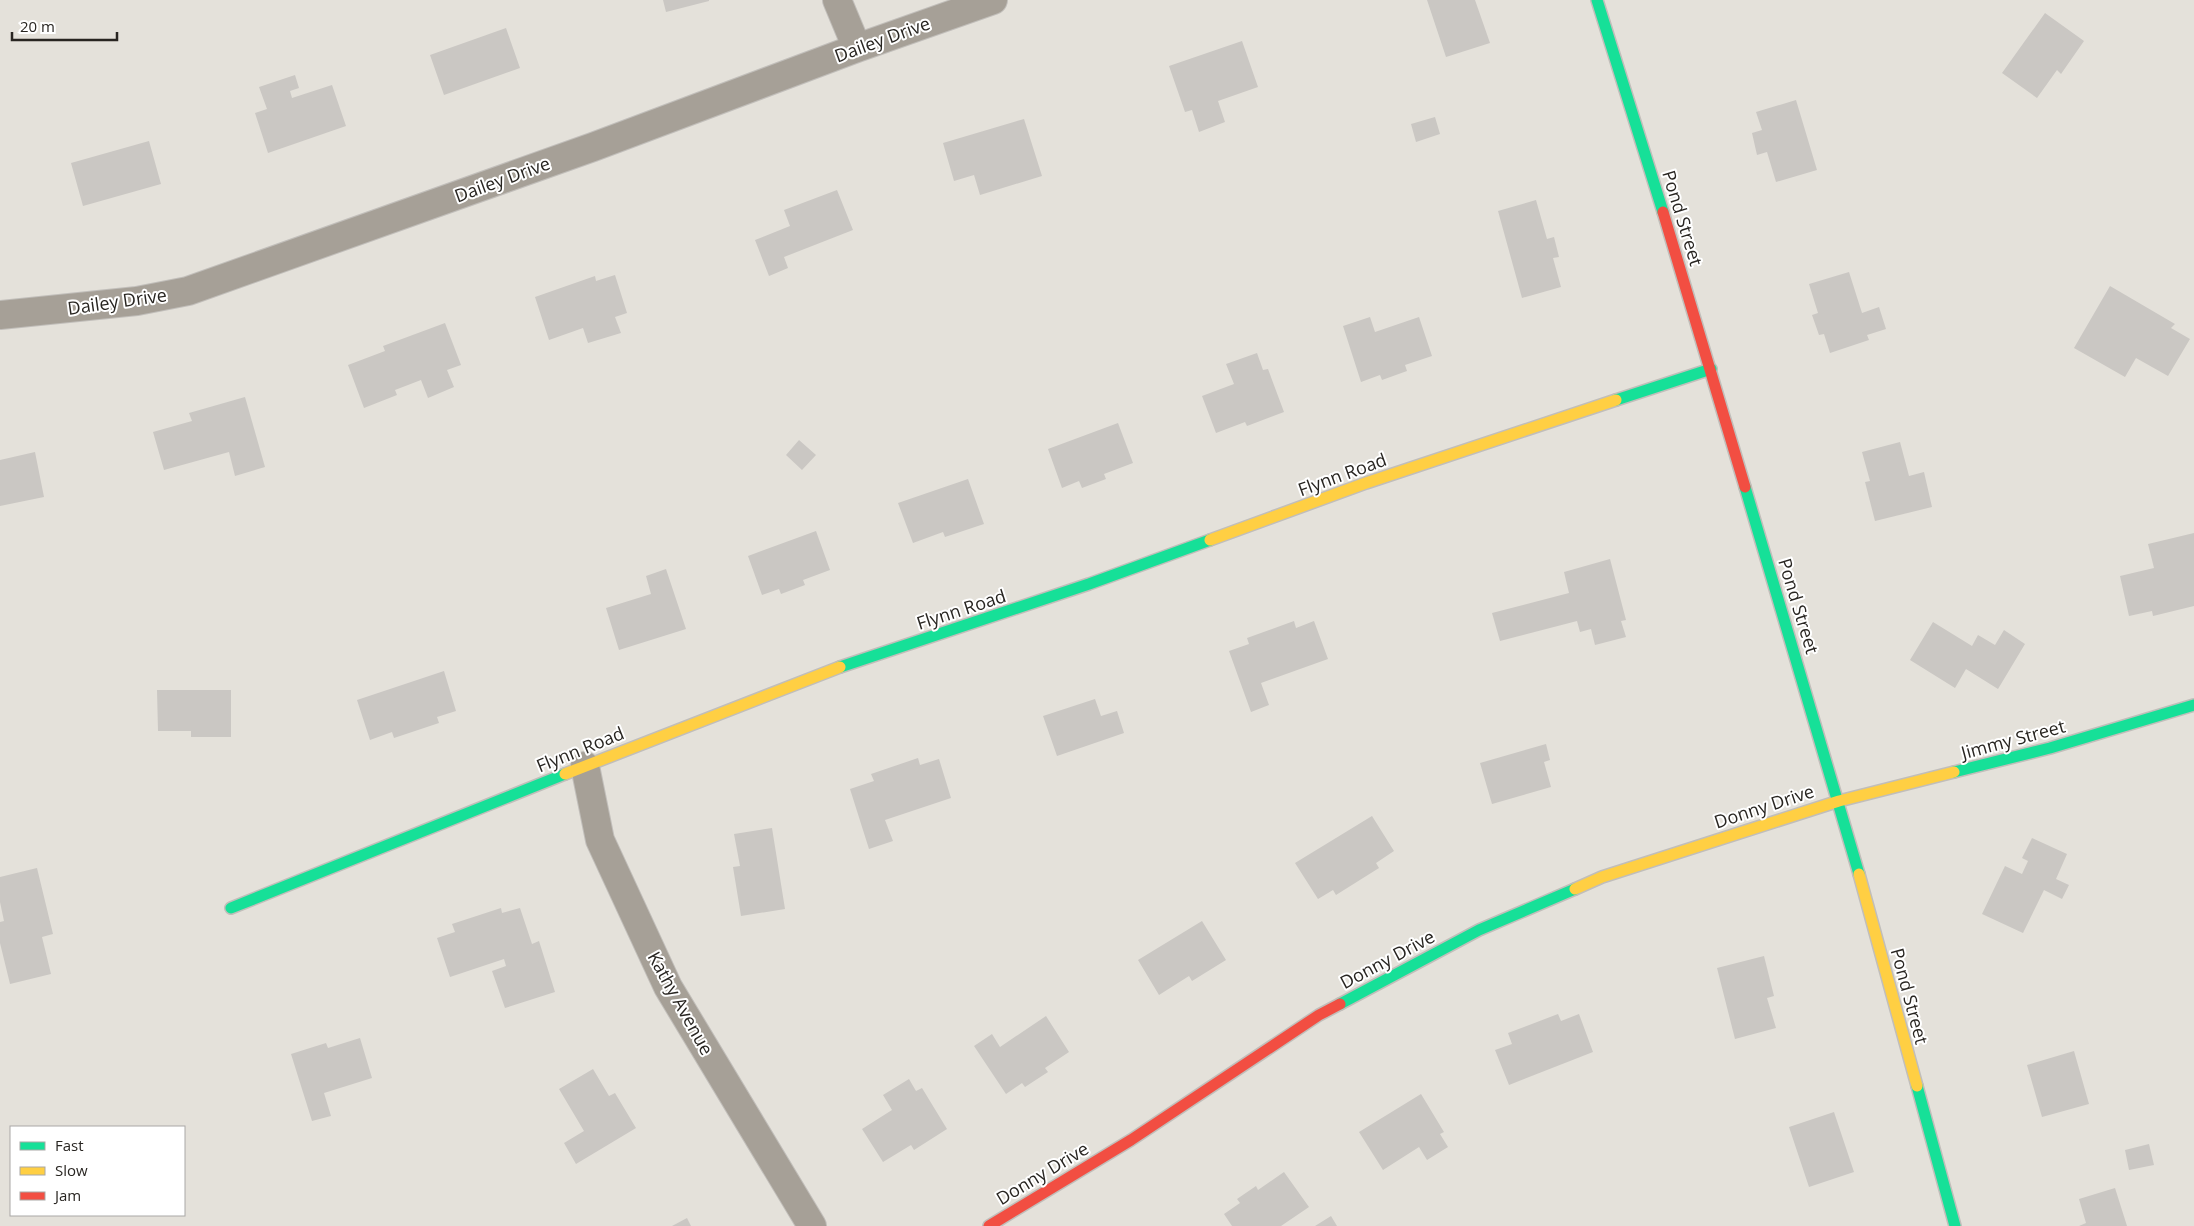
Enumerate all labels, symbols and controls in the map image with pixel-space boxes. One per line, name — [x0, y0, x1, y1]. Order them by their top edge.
scale bar — [12, 10, 118, 42]
street label: Dailey Drive — [831, 11, 933, 67]
text: 20 m — [20, 16, 55, 36]
street label: Dailey Drive — [451, 151, 553, 207]
street label: Pond Street — [1657, 167, 1709, 269]
street label: Dailey Drive — [66, 282, 168, 320]
street label: Flynn Road — [1294, 447, 1390, 501]
street label: Pond Street — [1773, 555, 1825, 657]
street label: Flynn Road — [913, 583, 1009, 635]
street label: Jimmy Street — [1956, 714, 2068, 765]
street label: Flynn Road — [533, 721, 627, 777]
street label: Donny Drive — [1711, 779, 1817, 833]
street label: Donny Drive — [1336, 924, 1438, 994]
street label: Pond Street — [1886, 945, 1934, 1047]
street label: Kathy Avenue — [643, 947, 719, 1059]
legend — [10, 1126, 185, 1216]
text: Fast — [55, 1135, 84, 1155]
street label: Donny Drive — [991, 1136, 1093, 1210]
text: Slow — [55, 1160, 88, 1180]
text: Jam — [53, 1185, 81, 1205]

